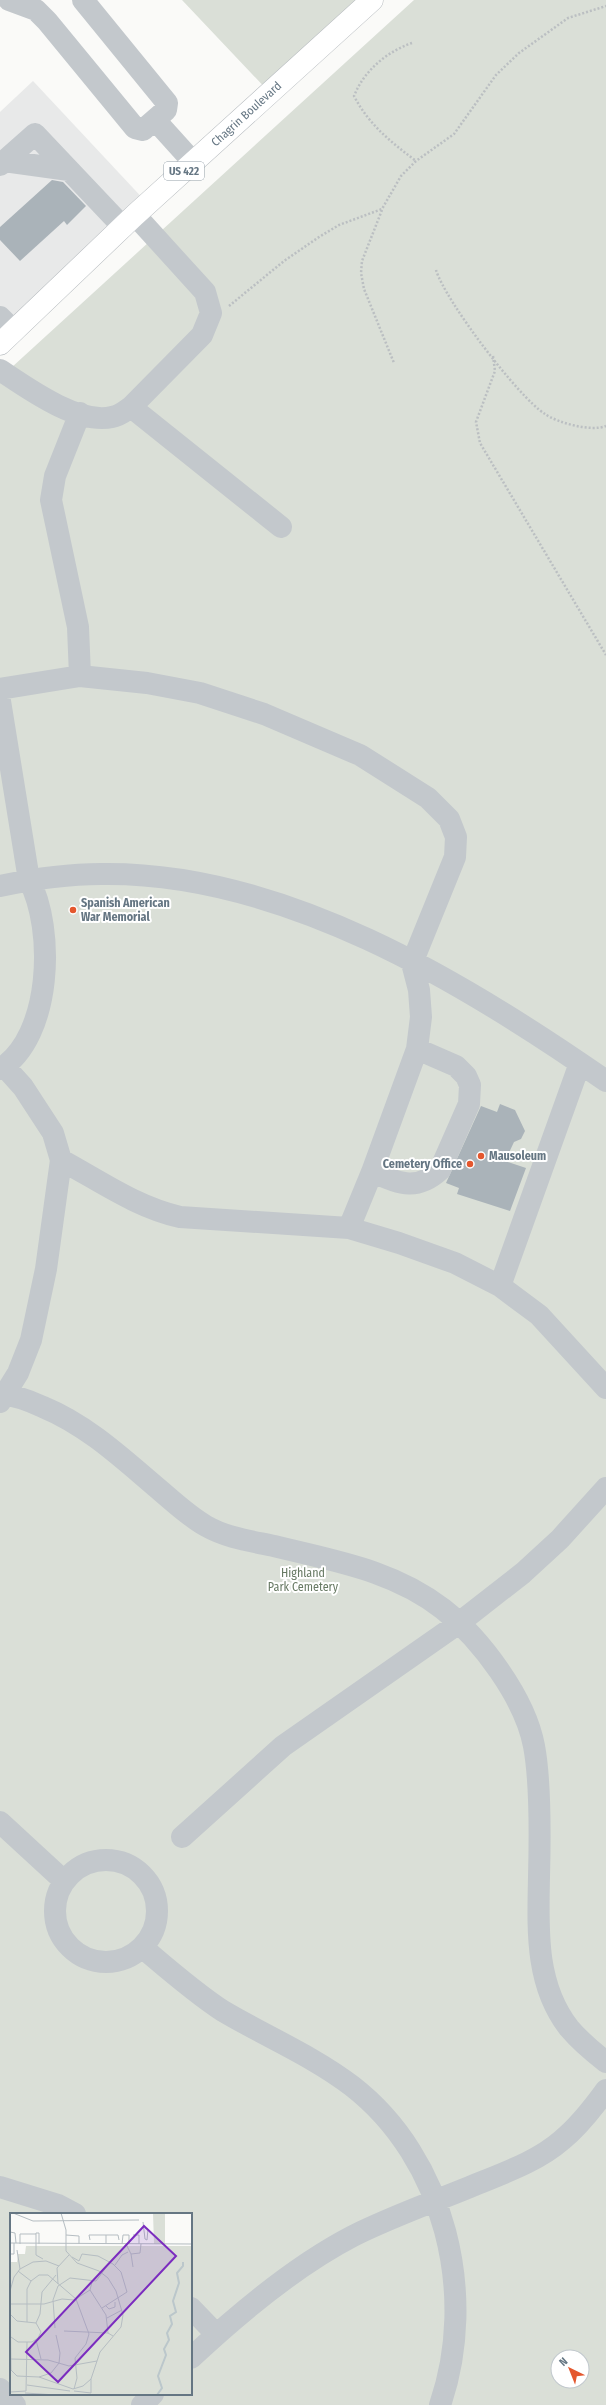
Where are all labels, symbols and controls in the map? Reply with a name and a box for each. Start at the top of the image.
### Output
street label: Chagrin Boulevard [208,79,284,149]
road number: US 422 [164,162,204,180]
place label: Spanish American War Memorial [81,896,170,924]
marker: Spanish American War Memorial [68,905,78,915]
place label: Mausoleum [489,1149,546,1163]
marker: Mausoleum [476,1151,486,1161]
place label: Cemetery Office [383,1157,462,1171]
marker: Cemetery Office [465,1159,475,1169]
park label: Highland Park Cemetery [268,1566,339,1594]
inset map [10,2213,192,2395]
north arrow [550,2349,590,2389]
text: N [557,2355,570,2369]

